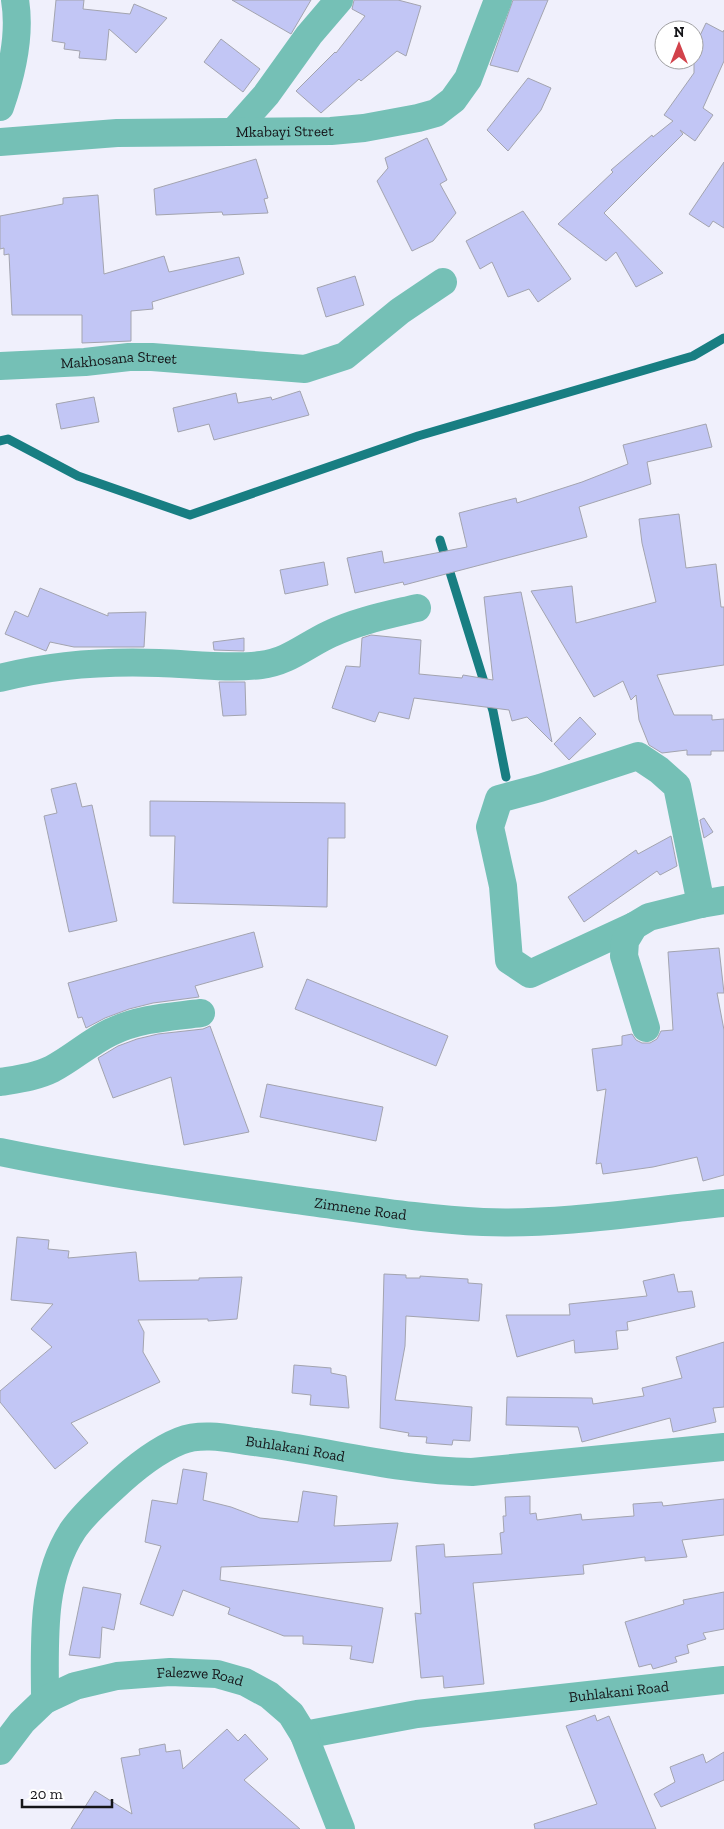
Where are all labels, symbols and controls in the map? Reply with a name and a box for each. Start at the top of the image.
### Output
north arrow [654,20,704,70]
text: N [674,24,685,41]
street label: Mkabayi Street [236,122,334,141]
street label: Makhosana Street [60,348,178,372]
street label: Zimnene Road [313,1194,408,1224]
street label: Buhlakani Road [244,1432,347,1466]
street label: Falezwe Road [156,1663,246,1690]
street label: Buhlakani Road [568,1677,671,1706]
scale bar [22,1776,112,1808]
text: 20 m [30,1785,63,1803]

